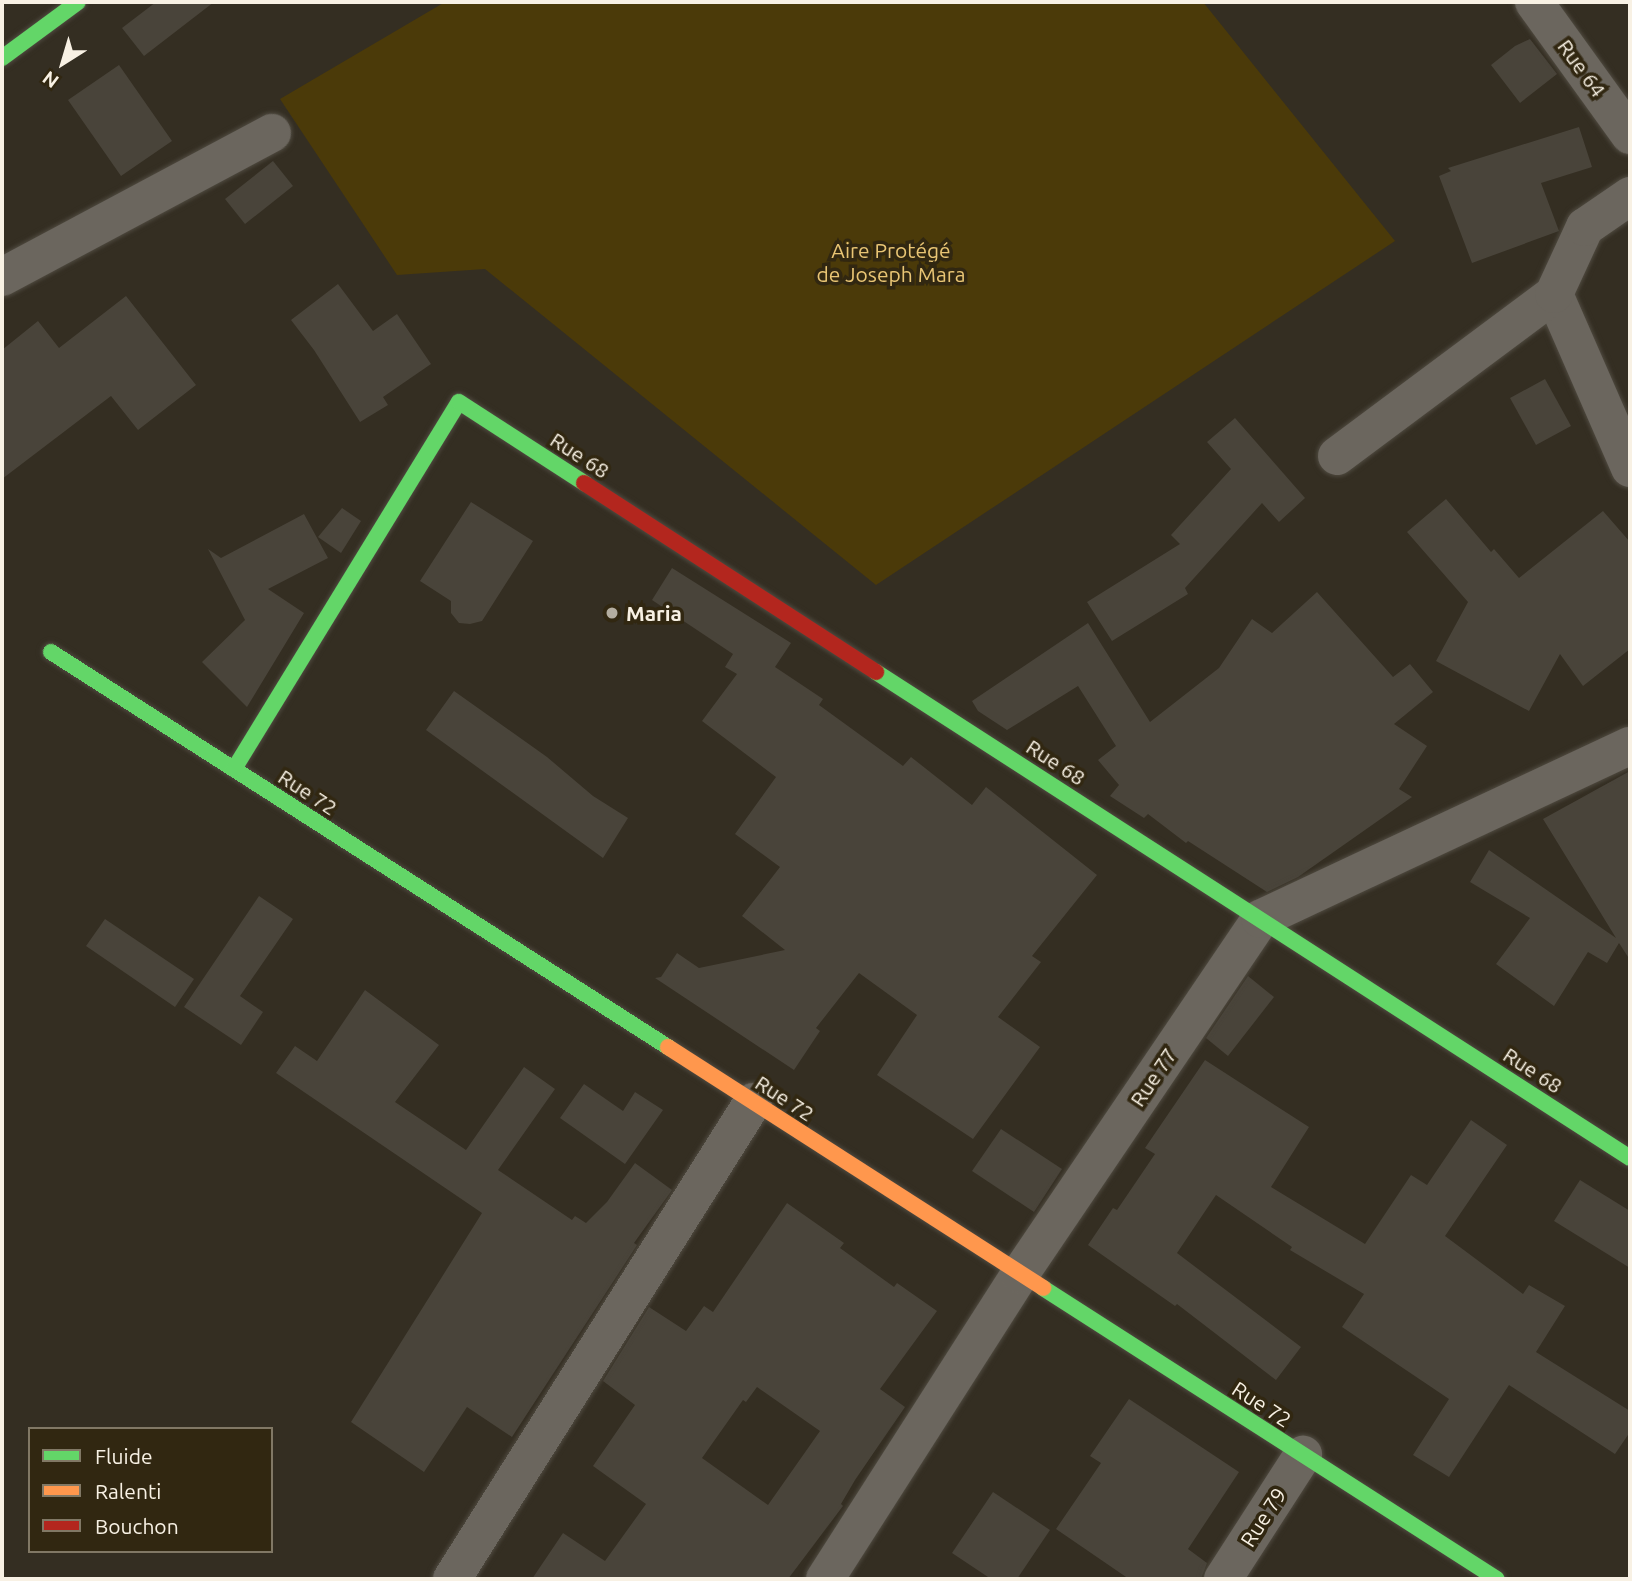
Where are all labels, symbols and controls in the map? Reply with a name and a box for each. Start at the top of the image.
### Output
north arrow [28,28,98,98]
street label: Rue 64 [1553,34,1611,102]
text: N [38,67,63,93]
park label: Aire Protégé de Joseph Mara [817,237,965,287]
street label: Rue 68 [546,427,614,483]
place label: Maria [626,600,682,626]
marker: Maria [604,605,620,621]
street label: Rue 68 [1022,734,1090,790]
street label: Rue 72 [274,764,342,820]
street label: Rue 68 [1499,1042,1567,1098]
street label: Rue 77 [1124,1043,1182,1111]
street label: Rue 72 [751,1070,819,1126]
street label: Rue 72 [1228,1376,1296,1432]
legend [28,1427,273,1553]
text: Fluide [95,1444,153,1468]
text: Ralenti [95,1479,161,1503]
street label: Rue 79 [1235,1483,1291,1551]
text: Bouchon [95,1514,179,1538]

